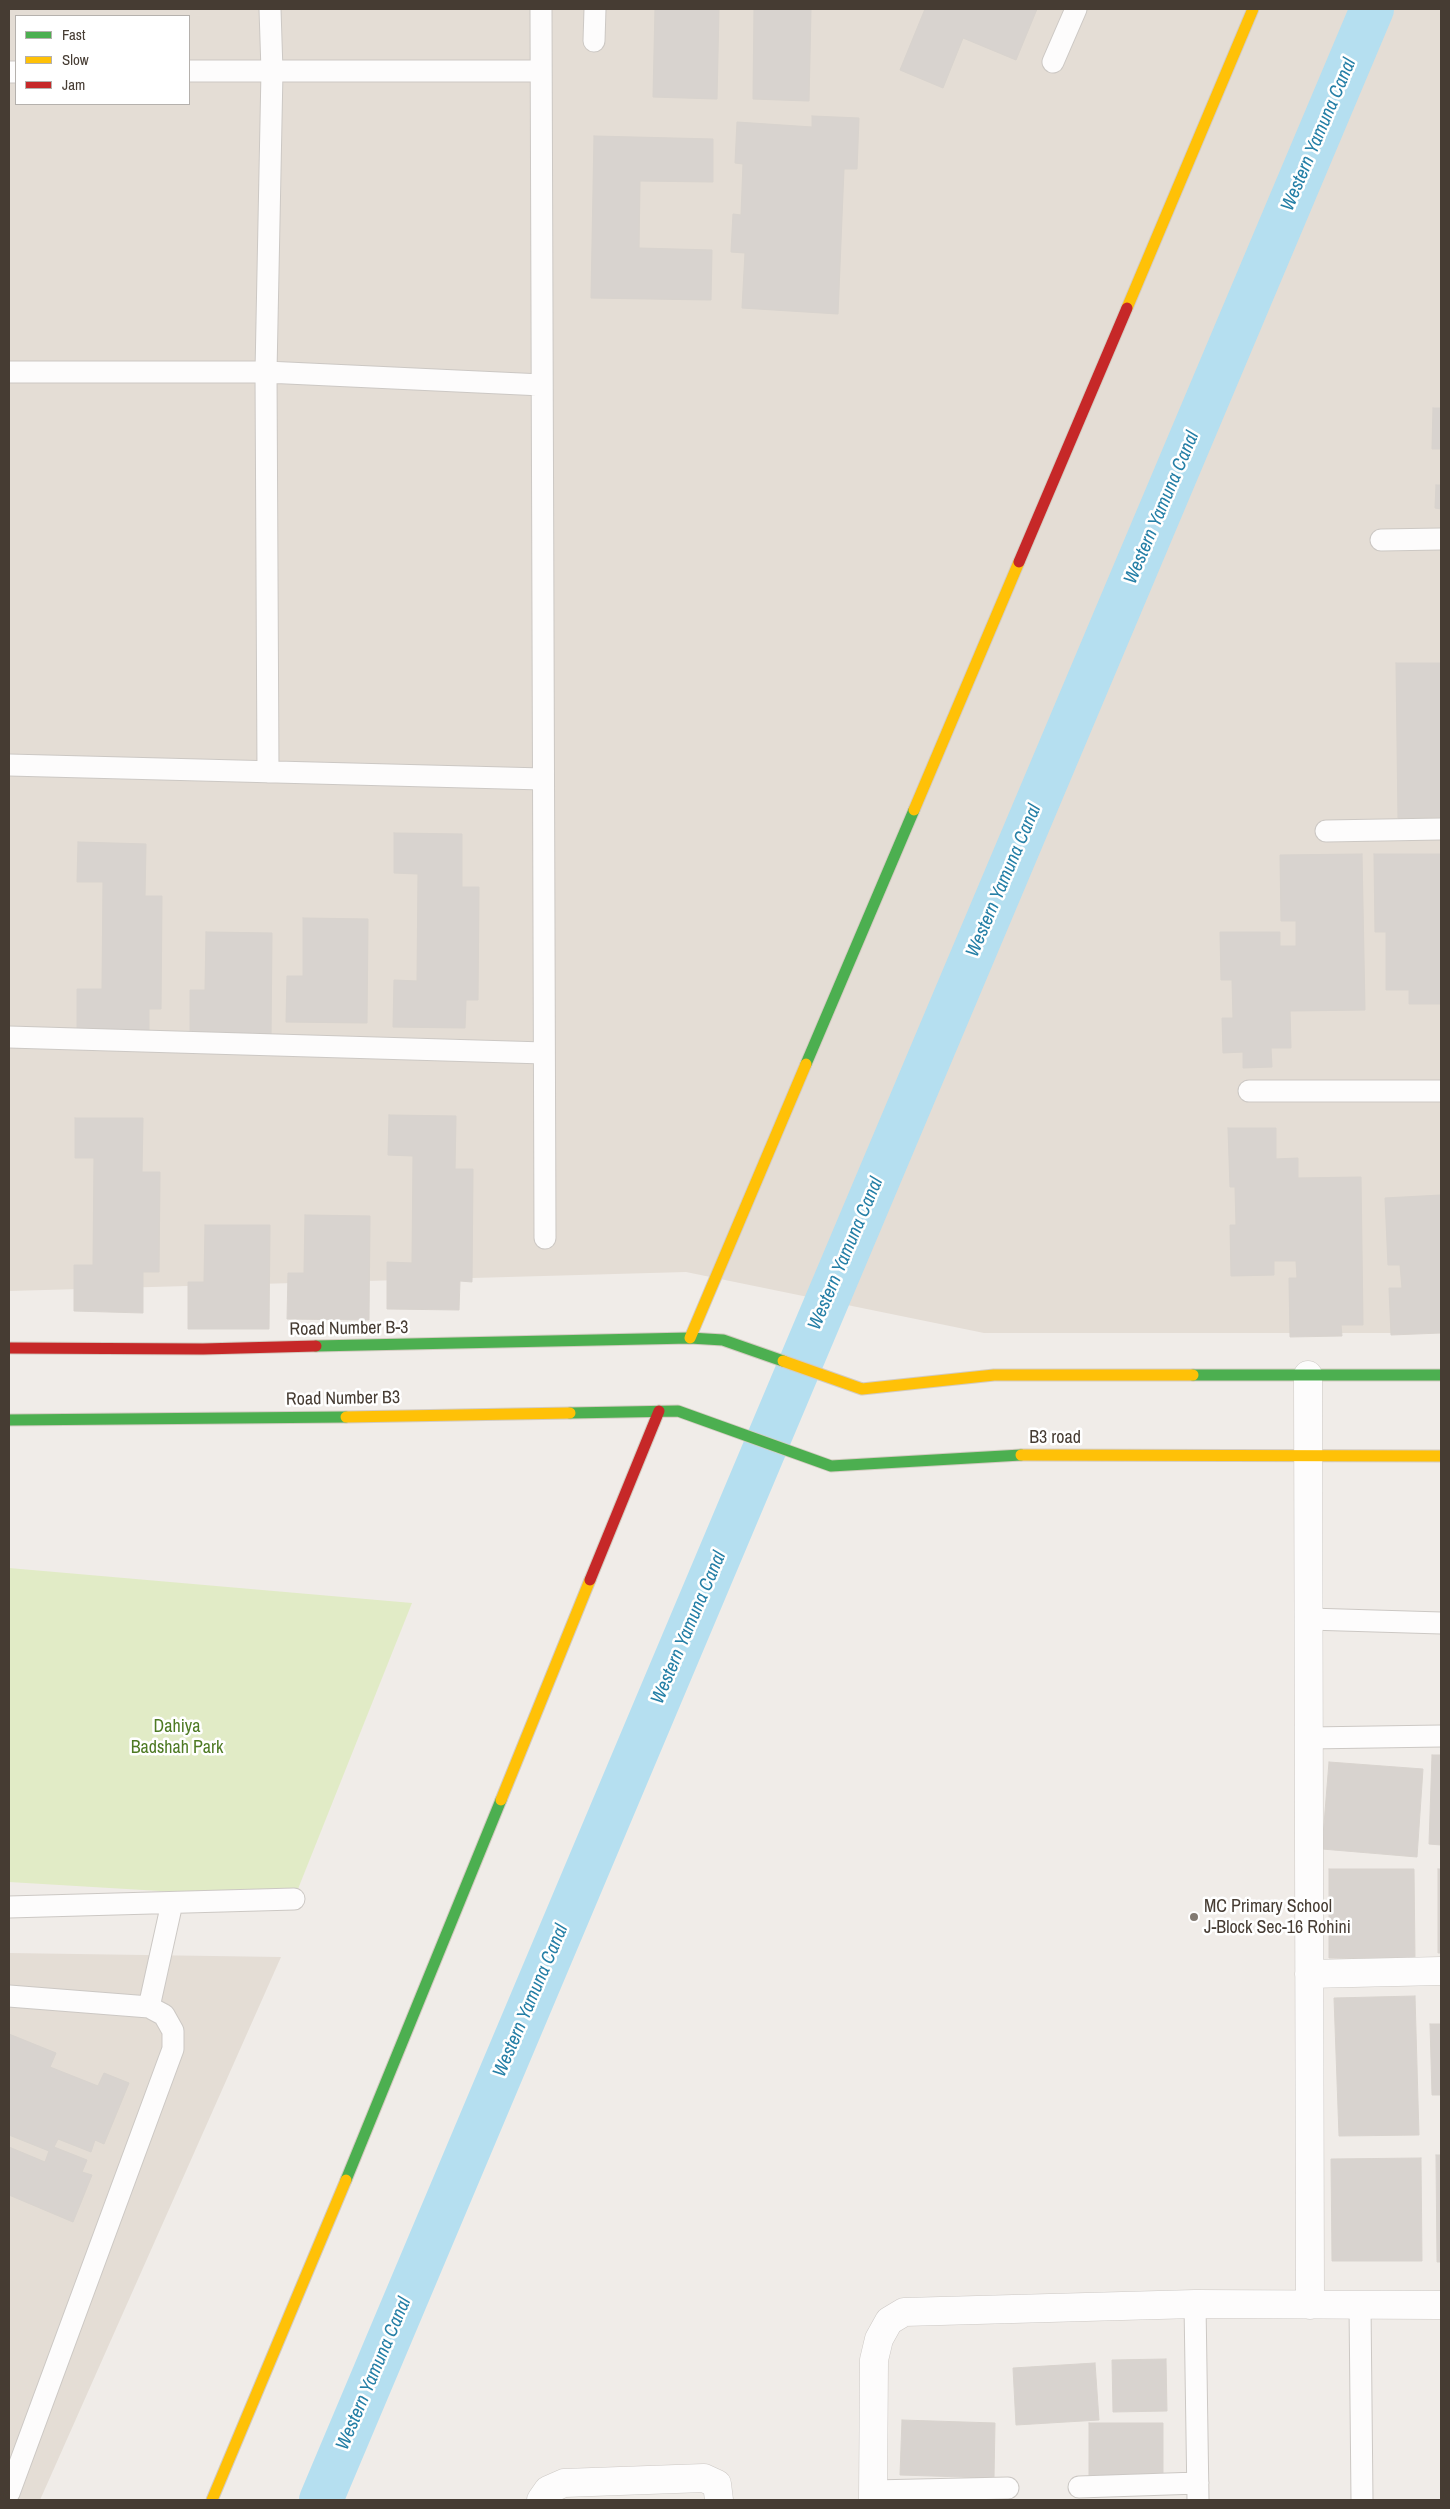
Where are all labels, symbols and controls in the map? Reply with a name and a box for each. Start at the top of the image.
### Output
legend [15,15,190,105]
text: Fast [62,24,85,45]
text: Slow [62,49,89,70]
water label: Western Yamuna Canal [1277,55,1361,215]
text: Jam [62,74,85,95]
water label: Western Yamuna Canal [1120,428,1204,588]
water label: Western Yamuna Canal [962,801,1046,961]
water label: Western Yamuna Canal [804,1174,888,1334]
street label: Road Number B-3 [289,1317,409,1341]
street label: Road Number B3 [286,1387,400,1411]
street label: B3 road [1029,1427,1081,1449]
water label: Western Yamuna Canal [647,1548,731,1708]
park label: Dahiya Badshah Park [131,1716,223,1758]
place label: MC Primary School J-Block Sec-16 Rohini [1204,1896,1351,1938]
marker: MC Primary School J-Block Sec-16 Rohini [1188,1911,1200,1923]
water label: Western Yamuna Canal [489,1921,573,2081]
water label: Western Yamuna Canal [332,2294,416,2454]

